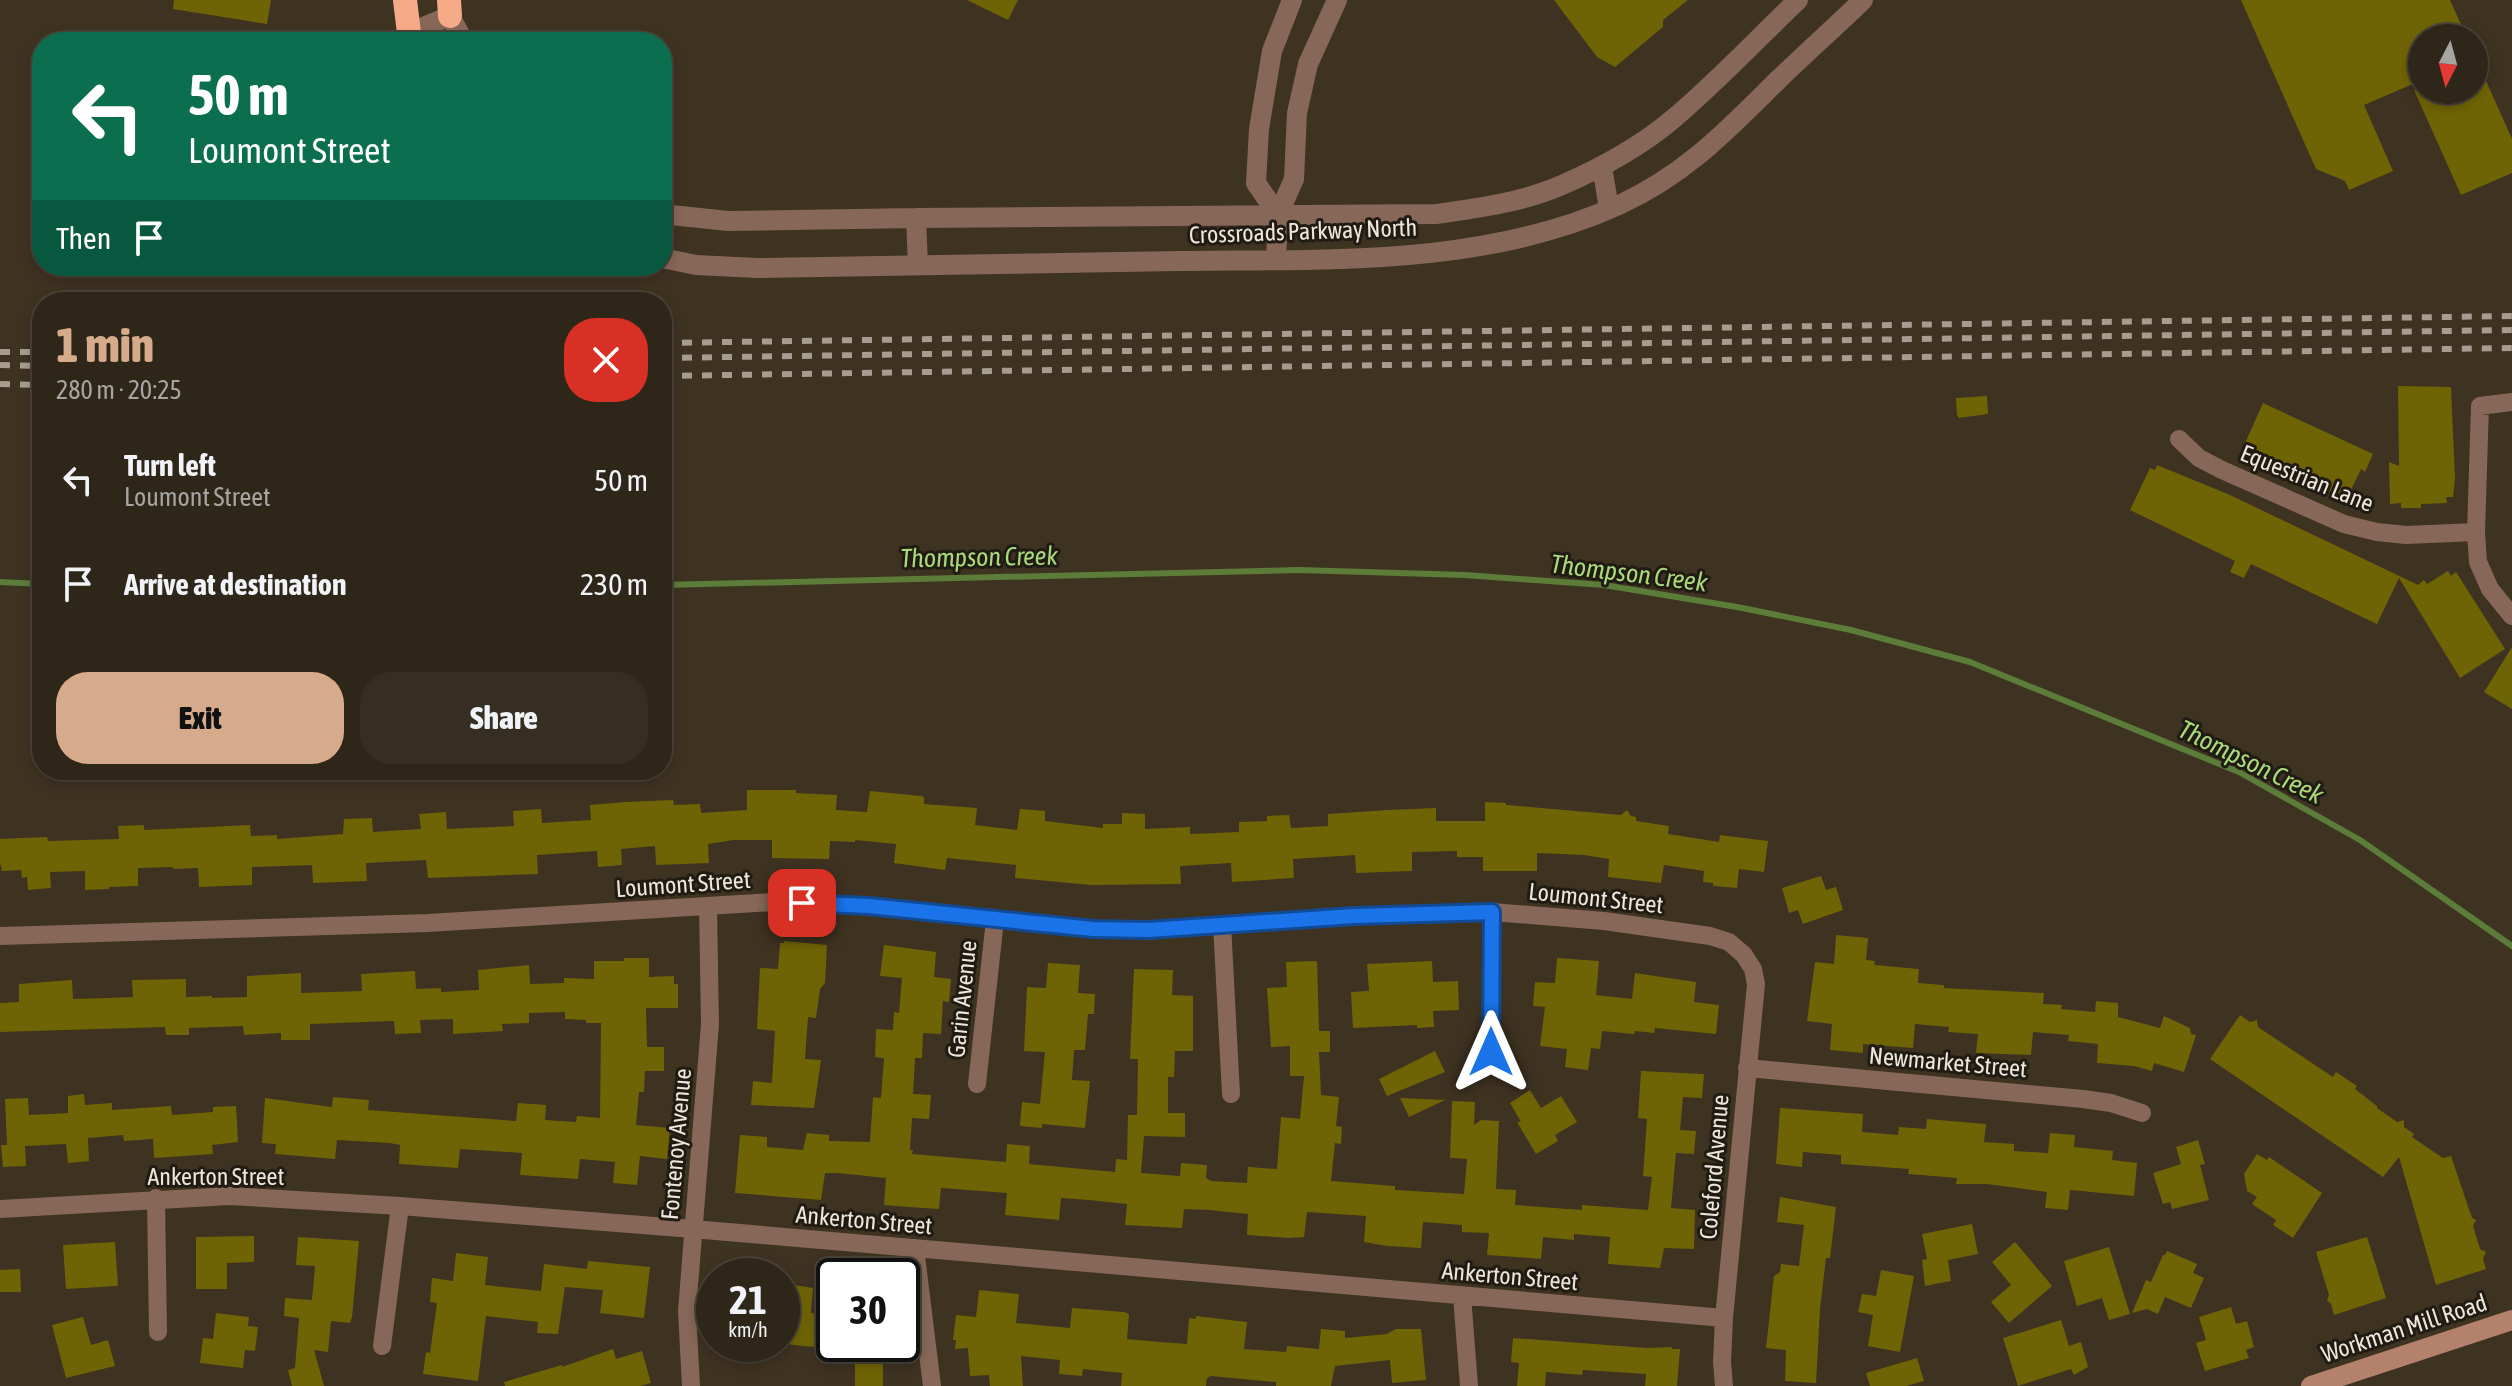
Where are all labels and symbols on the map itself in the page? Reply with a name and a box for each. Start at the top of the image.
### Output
north arrow [2408,24,2488,104]
street label: Crossroads Parkway North [1189,214,1417,248]
street label: Equestrian Lane [2237,439,2377,517]
water label: Thompson Creek [900,541,1059,573]
water label: Thompson Creek [1549,549,1710,598]
water label: Thompson Creek [2174,714,2329,810]
street label: Loumont Street [615,866,751,902]
pin [768,869,836,937]
street label: Loumont Street [1527,878,1665,919]
street label: Garin Avenue [942,939,982,1059]
position arrow [1449,1010,1533,1094]
street label: Newmarket Street [1868,1042,2028,1082]
street label: Fontenoy Avenue [656,1067,696,1221]
street label: Coleford Avenue [1694,1094,1734,1240]
street label: Ankerton Street [148,1163,284,1190]
street label: Ankerton Street [795,1201,933,1239]
street label: Ankerton Street [1441,1257,1579,1295]
speed limit sign: 30 [816,1258,920,1362]
street label: Workman Mill Road [2318,1289,2490,1367]

